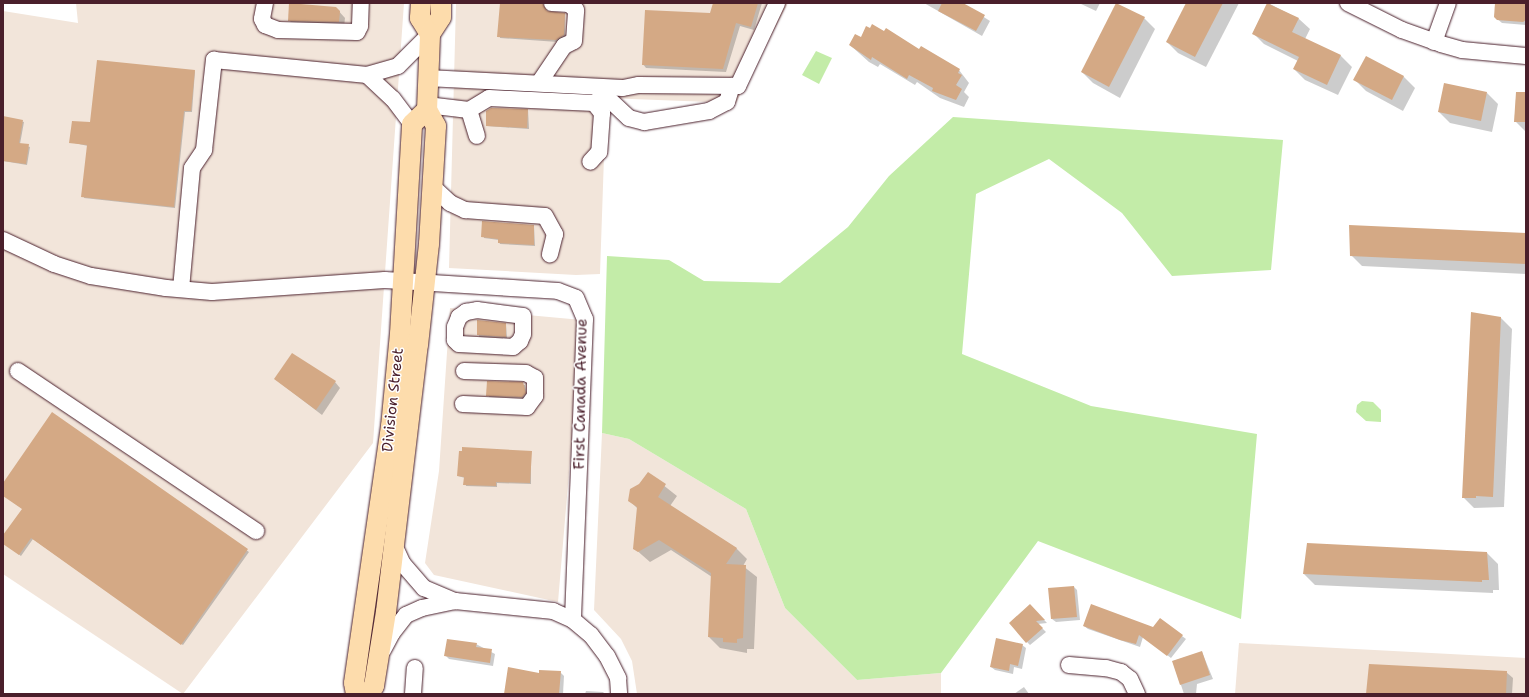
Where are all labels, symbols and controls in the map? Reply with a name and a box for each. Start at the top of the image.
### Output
street label: First Canada Avenue [571,318,591,470]
street label: Division Street [379,347,407,453]

